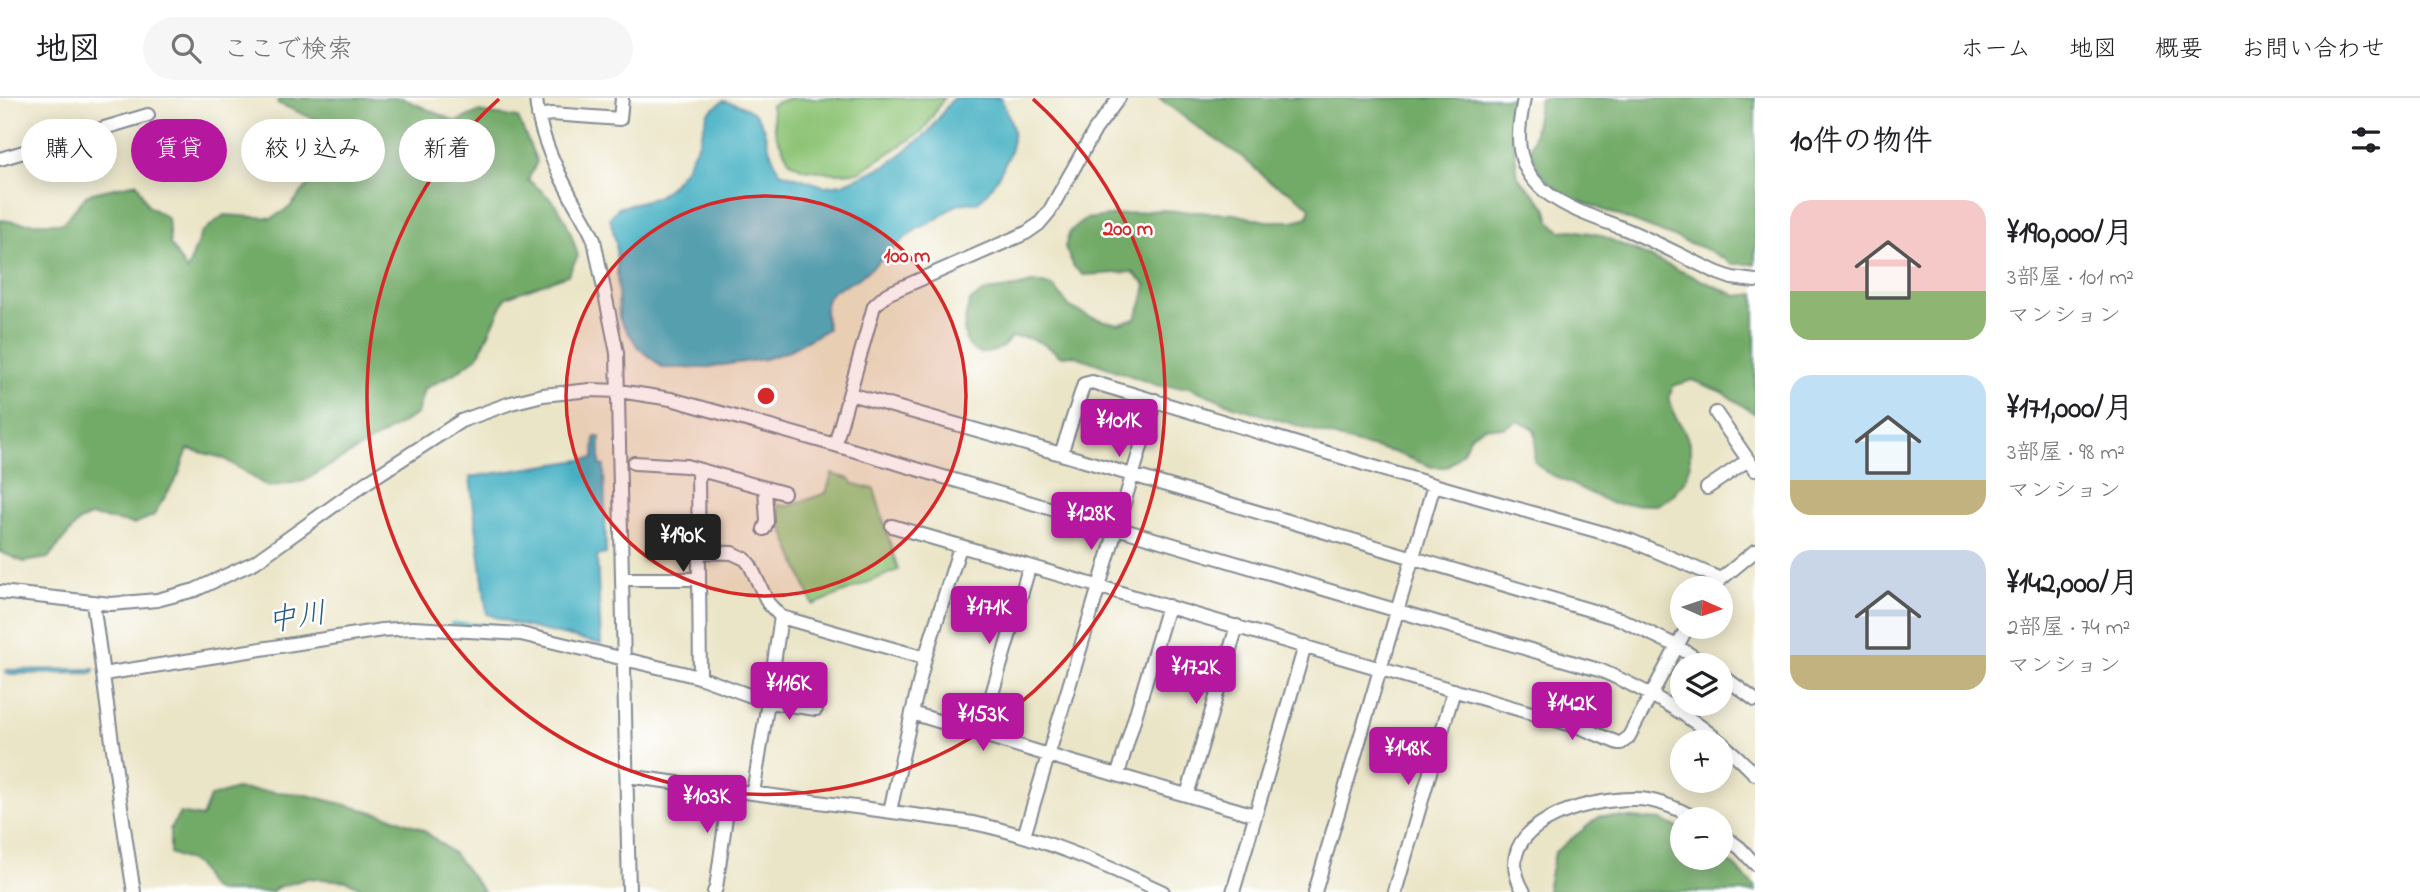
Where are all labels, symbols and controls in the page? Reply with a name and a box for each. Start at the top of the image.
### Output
search box [143,17,633,80]
text: 地図 [35,27,101,75]
icon: search [167,29,205,67]
text: ここで検索 [223,32,353,70]
text: ホーム [1960,33,2031,68]
text: 地図 [2069,33,2117,68]
text: 概要 [2155,33,2203,68]
text: お問い合わせ [2241,33,2385,68]
chip: 購入 [21,119,117,182]
chip: 賃貸 [131,119,227,182]
chip: 絞り込み [241,119,385,182]
chip: 新着 [399,119,495,182]
text: 10件の物件 [1790,121,1933,165]
icon: filters [2347,121,2385,159]
text: ¥190,000/月 [2007,213,2134,257]
text: 200 m [1102,215,1153,245]
icon: home [1846,228,1930,312]
text: 100 m [884,242,930,272]
text: 3部屋 · 101 m² [2007,262,2134,295]
text: マンション [2007,300,2121,333]
centre of rings [754,384,778,408]
text: ¥171,000/月 [2007,388,2133,432]
pin: ¥101K [1070,400,1168,459]
icon: home [1846,403,1930,487]
text: ¥101K [1097,405,1141,438]
text: 3部屋 · 98 m² [2007,437,2125,470]
text: マンション [2007,475,2121,508]
pin: ¥128K [1042,492,1140,552]
text: ¥128K [1067,498,1115,531]
pin: ¥190K [634,514,732,574]
text: ¥190K [661,520,705,553]
text: ¥142,000/月 [2007,563,2139,607]
north arrow [1670,576,1732,639]
map controls [1670,576,1733,870]
icon: home [1846,578,1930,662]
pin: ¥171K [940,587,1038,646]
text: ¥171K [967,592,1011,625]
water label: 中川 [264,593,330,645]
text: 2部屋 · 74 m² [2007,612,2130,645]
pin: ¥172K [1147,646,1245,706]
text: マンション [2007,650,2121,683]
text: ¥172K [1172,652,1220,685]
button: layers [1670,653,1733,716]
pin: ¥116K [740,662,838,722]
text: ¥116K [767,668,811,701]
pin: ¥142K [1523,682,1621,742]
text: ¥142K [1548,688,1596,721]
pin: ¥153K [934,694,1032,753]
text: ¥153K [958,699,1008,732]
pin: ¥148K [1359,728,1457,787]
button: + [1670,730,1733,793]
text: ¥148K [1385,733,1431,766]
pin: ¥103K [658,776,756,835]
text: ¥103K [684,781,730,814]
button: − [1670,807,1733,870]

